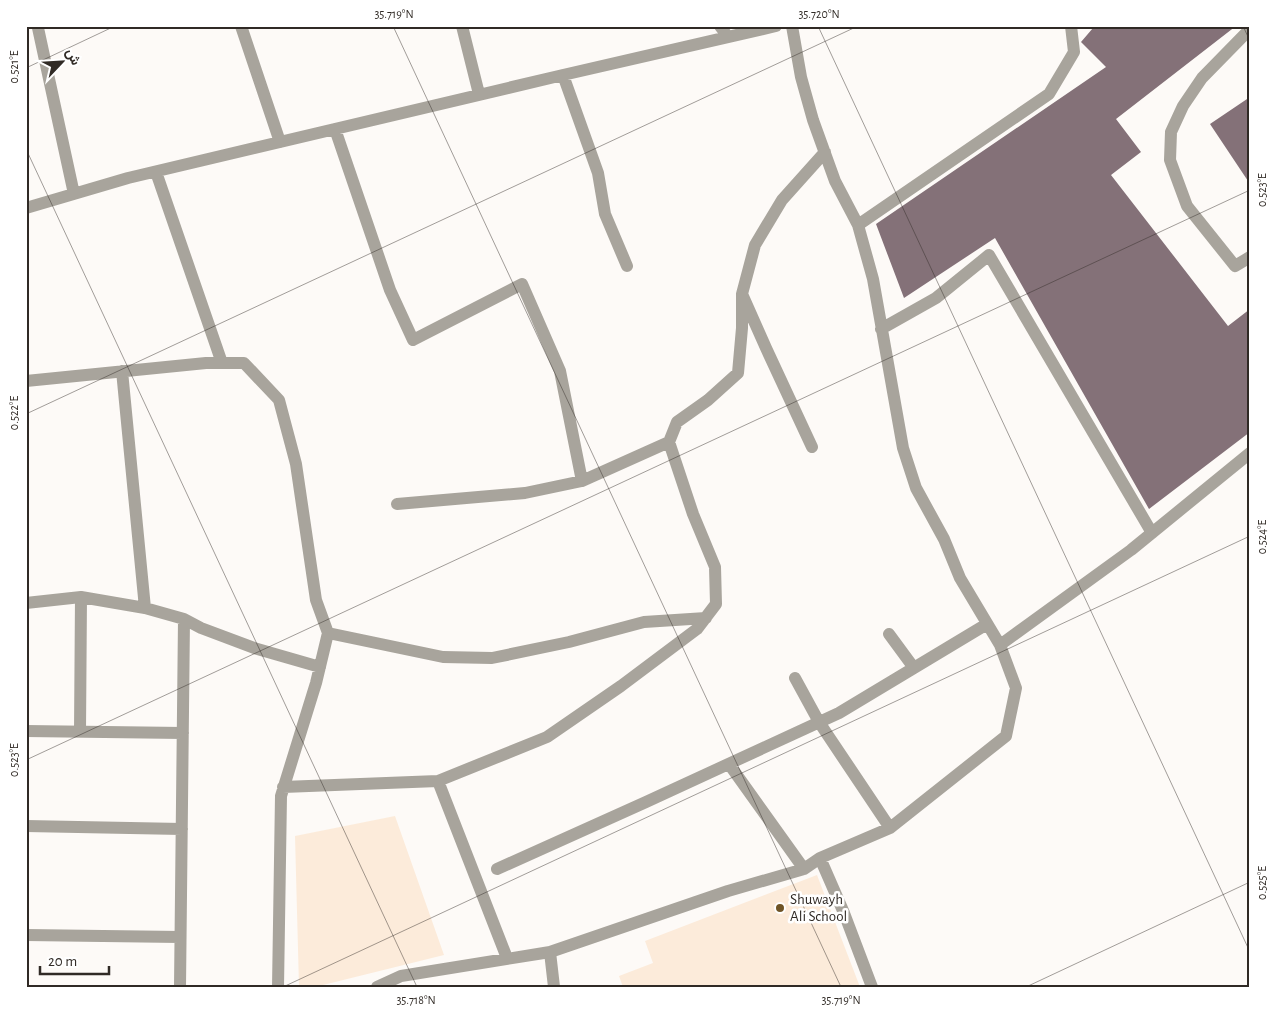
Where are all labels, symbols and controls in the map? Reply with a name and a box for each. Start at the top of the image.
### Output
text: 35.719°N [374,8,414,20]
text: 35.720°N [798,8,840,20]
north arrow [38,38,88,88]
text: ش [62,46,83,68]
text: 0.521°E [8,50,20,84]
text: 0.523°E [1256,173,1268,207]
text: 0.522°E [8,396,20,430]
text: 0.524°E [1256,519,1268,554]
text: 0.523°E [8,743,20,777]
text: 0.525°E [1256,866,1268,900]
place label: Shuwayh Ali School [790,892,847,924]
marker: Shuwayh Ali School [774,902,786,914]
scale bar [40,943,109,975]
text: 20 m [48,954,77,969]
text: 35.718°N [396,994,436,1006]
text: 35.719°N [821,994,861,1006]

